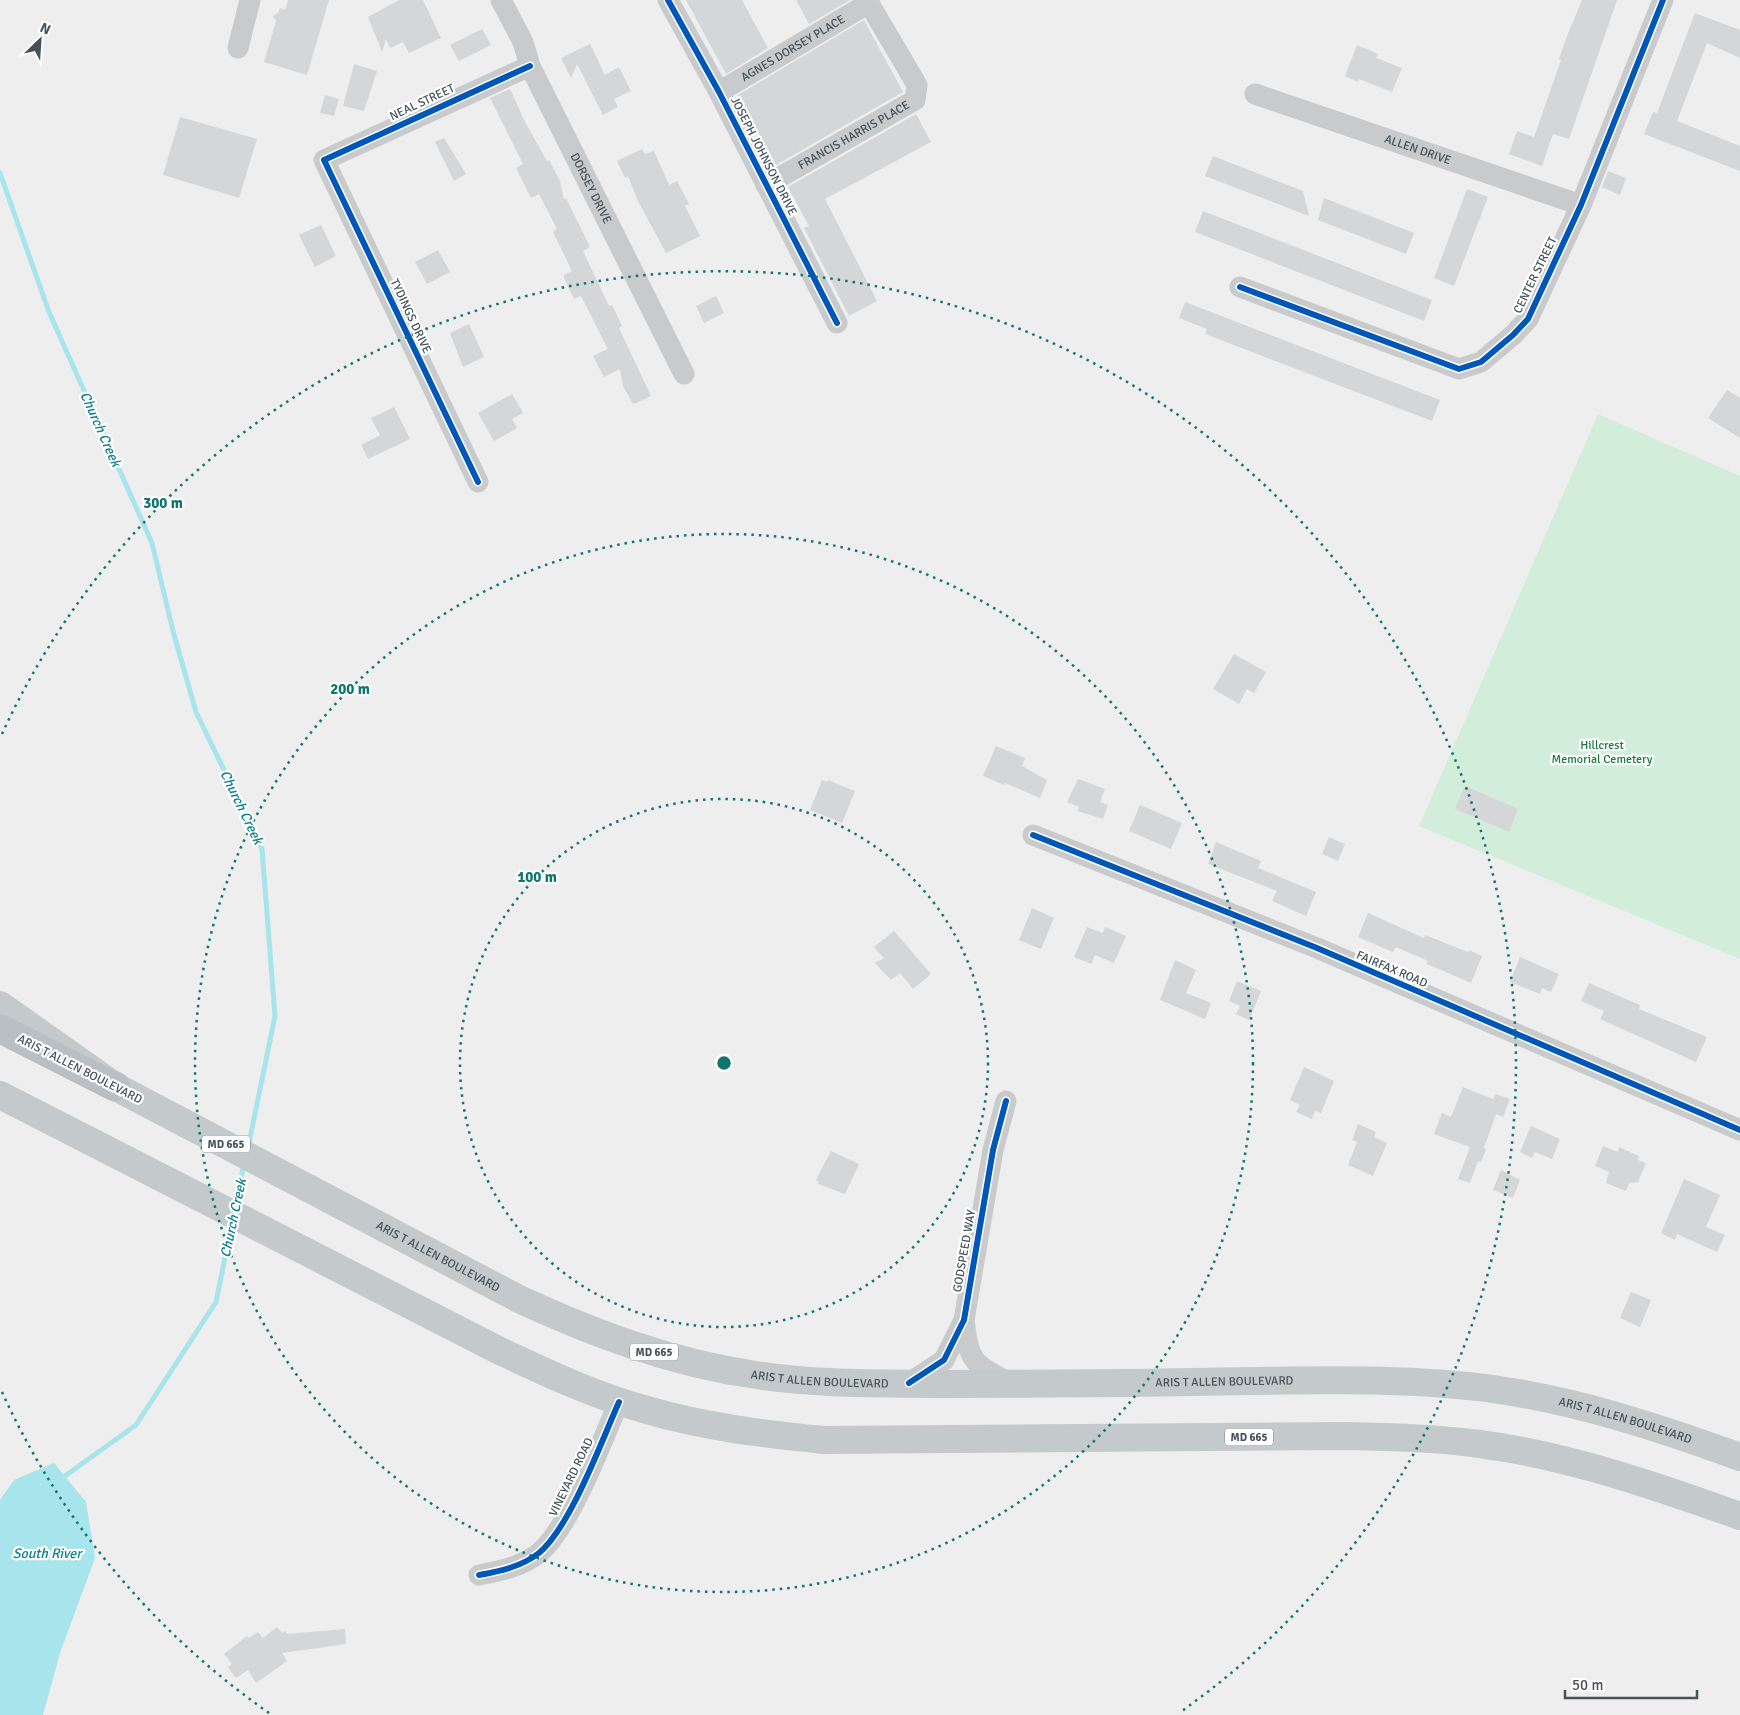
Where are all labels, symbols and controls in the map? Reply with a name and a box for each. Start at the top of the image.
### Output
street label: AGNES DORSEY PLACE [738,12,848,85]
north arrow [15,15,65,65]
text: N [37,19,53,38]
street label: NEAL STREET [387,81,457,124]
street label: JOSEPH JOHNSON DRIVE [727,94,800,218]
street label: FRANCIS HARRIS PLACE [796,98,913,173]
street label: ALLEN DRIVE [1382,132,1453,168]
street label: DORSEY DRIVE [567,150,615,226]
street label: CENTER STREET [1510,234,1561,316]
street label: TYDINGS DRIVE [387,277,434,356]
water label: Church Creek [76,389,125,471]
text: 300 m [143,494,183,512]
text: 200 m [330,680,370,698]
park label: Hillcrest Memorial Cemetery [1552,738,1653,767]
water label: Church Creek [216,767,268,849]
text: 100 m [517,868,557,886]
street label: FAIRFAX ROAD [1354,948,1430,991]
street label: ARIS T ALLEN BOULEVARD [15,1031,145,1108]
centre of rings [715,1054,733,1072]
road number: MD 665 [202,1136,250,1152]
water label: Church Creek [217,1175,251,1259]
street label: GODSPEED WAY [950,1209,979,1294]
street label: ARIS T ALLEN BOULEVARD [373,1218,503,1296]
road number: MD 665 [630,1344,678,1360]
street label: ARIS T ALLEN BOULEVARD [750,1367,889,1391]
street label: ARIS T ALLEN BOULEVARD [1155,1373,1294,1391]
street label: ARIS T ALLEN BOULEVARD [1557,1394,1694,1447]
road number: MD 665 [1225,1428,1273,1445]
street label: VINEYARD ROAD [546,1435,597,1519]
water label: South River [13,1545,83,1562]
scale bar [1565,1668,1698,1700]
text: 50 m [1572,1676,1603,1694]

